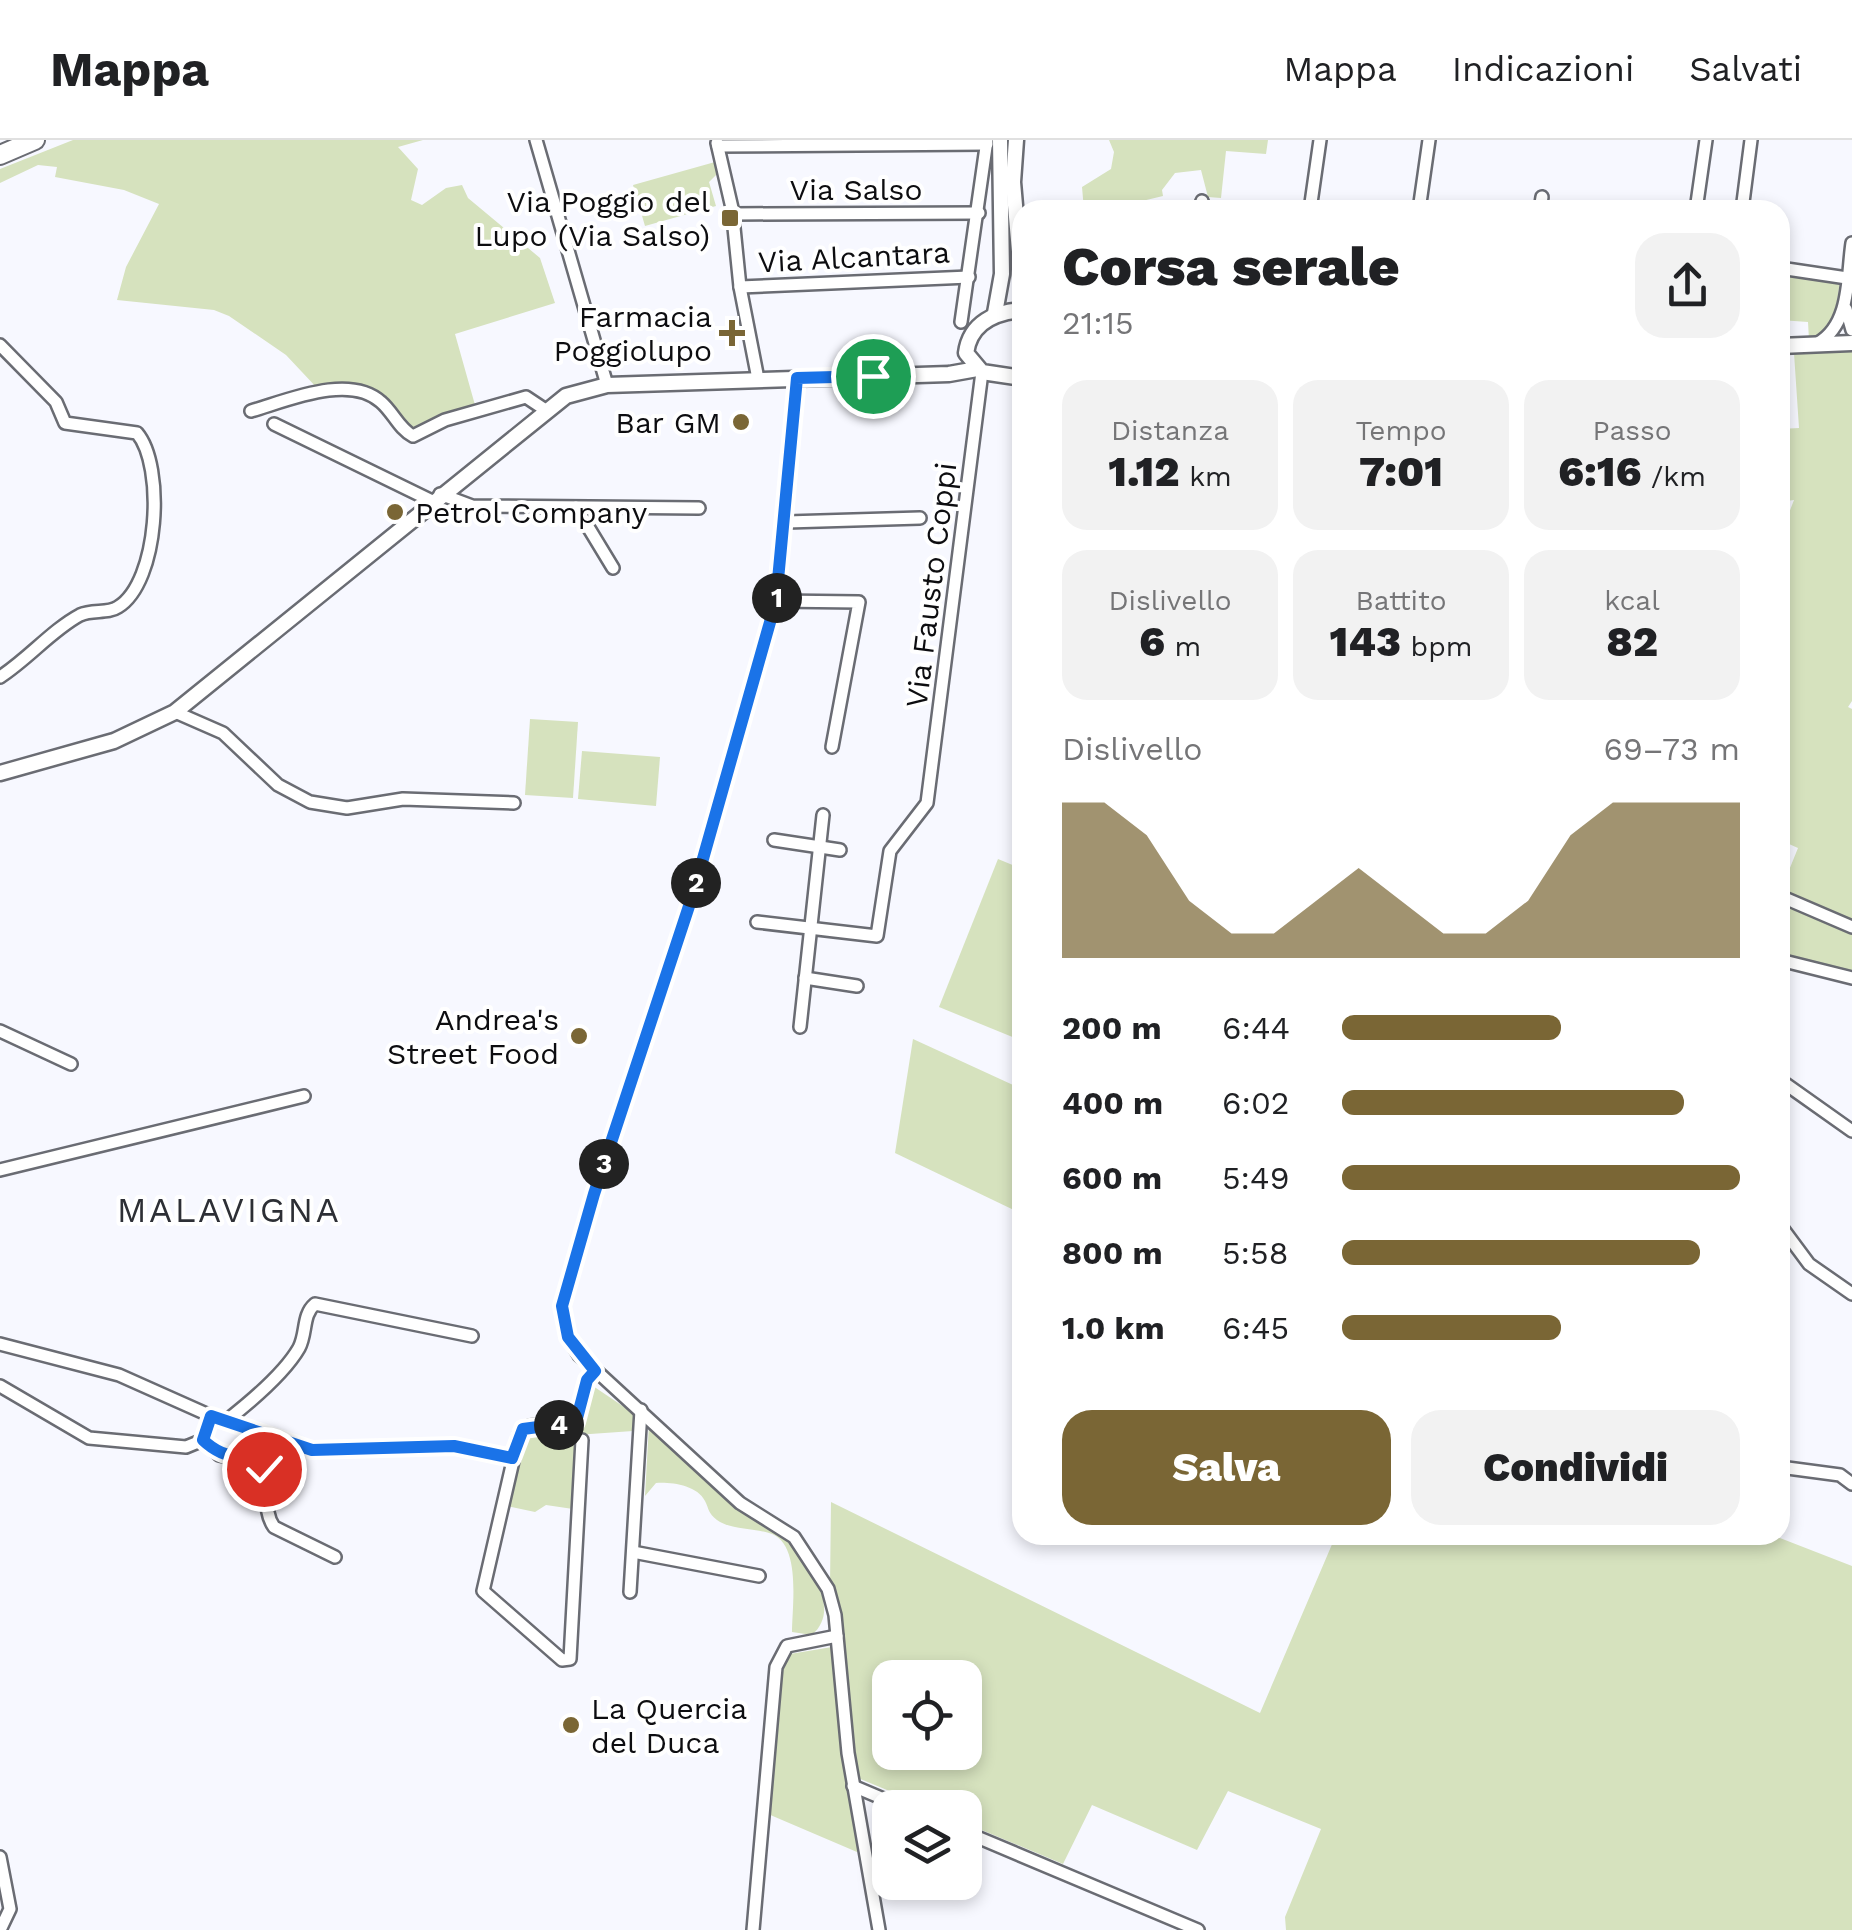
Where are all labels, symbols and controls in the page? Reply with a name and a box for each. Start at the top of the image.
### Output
text: Mappa [50,41,209,98]
text: Mappa [1284,48,1397,90]
text: Indicazioni [1452,48,1634,90]
text: Salvati [1689,48,1802,90]
street label: Via Salso [790,172,922,207]
place label: Via Poggio del Lupo (Via Salso) [475,184,710,253]
marker: Via Poggio del Lupo (Via Salso) [719,207,741,229]
button: share [1635,233,1740,338]
street label: Via Alcantara [757,234,951,280]
text: Corsa serale [1062,234,1400,298]
place label: Farmacia Poggiolupo [554,299,712,368]
text: 21:15 [1062,304,1134,342]
marker: Farmacia Poggiolupo [721,322,743,344]
pin [831,334,916,419]
icon: arrive [846,349,901,404]
place label: Bar GM [615,405,721,440]
marker: Bar GM [730,411,752,433]
text: Distanza [1111,414,1229,447]
text: Tempo [1355,414,1447,447]
text: Passo [1592,414,1672,447]
text: 1.12 [1108,447,1180,496]
text: 7:01 [1359,447,1443,496]
text: 6:16 [1558,447,1642,496]
street label: Via Fausto Coppi [899,460,963,710]
text: km [1180,460,1232,493]
text: /km [1642,460,1706,493]
place label: Petrol Company [415,495,648,530]
marker: Petrol Company [384,501,406,523]
pin: 1 [752,573,802,623]
text: 1 [771,581,783,614]
text: Dislivello [1109,584,1231,617]
text: Battito [1355,584,1447,617]
text: kcal [1604,584,1660,617]
text: 6 [1139,617,1165,666]
text: 143 [1330,617,1401,666]
text: 82 [1606,617,1658,666]
text: m [1165,630,1201,663]
text: bpm [1401,630,1472,663]
text: Dislivello [1062,730,1202,768]
text: 69–73 m [1603,730,1740,768]
pin: 2 [671,858,721,908]
text: 2 [688,866,704,899]
place label: Andrea's Street Food [387,1002,559,1071]
text: 200 m [1062,1009,1162,1047]
text: 6:44 [1222,1009,1290,1047]
marker: Andrea's Street Food [568,1025,590,1047]
text: 400 m [1062,1084,1163,1122]
text: 6:02 [1222,1084,1290,1122]
pin: 3 [579,1139,629,1189]
text: 3 [596,1147,612,1180]
text: 600 m [1062,1159,1162,1197]
text: 5:49 [1222,1159,1289,1197]
district label: MALAVIGNA [117,1189,341,1231]
text: 800 m [1062,1234,1163,1272]
text: 5:58 [1222,1234,1288,1272]
text: 1.0 km [1062,1309,1165,1347]
text: 6:45 [1222,1309,1289,1347]
pin: 4 [534,1400,584,1450]
text: 4 [550,1408,568,1441]
button: Salva [1062,1410,1391,1525]
button: Condividi [1411,1410,1740,1525]
pin [222,1427,307,1512]
icon: check [237,1442,292,1497]
map controls [872,1660,982,1900]
button: locate [872,1660,982,1770]
place label: La Quercia del Duca [591,1691,747,1760]
marker: La Quercia del Duca [560,1714,582,1736]
button: layers [872,1790,982,1900]

